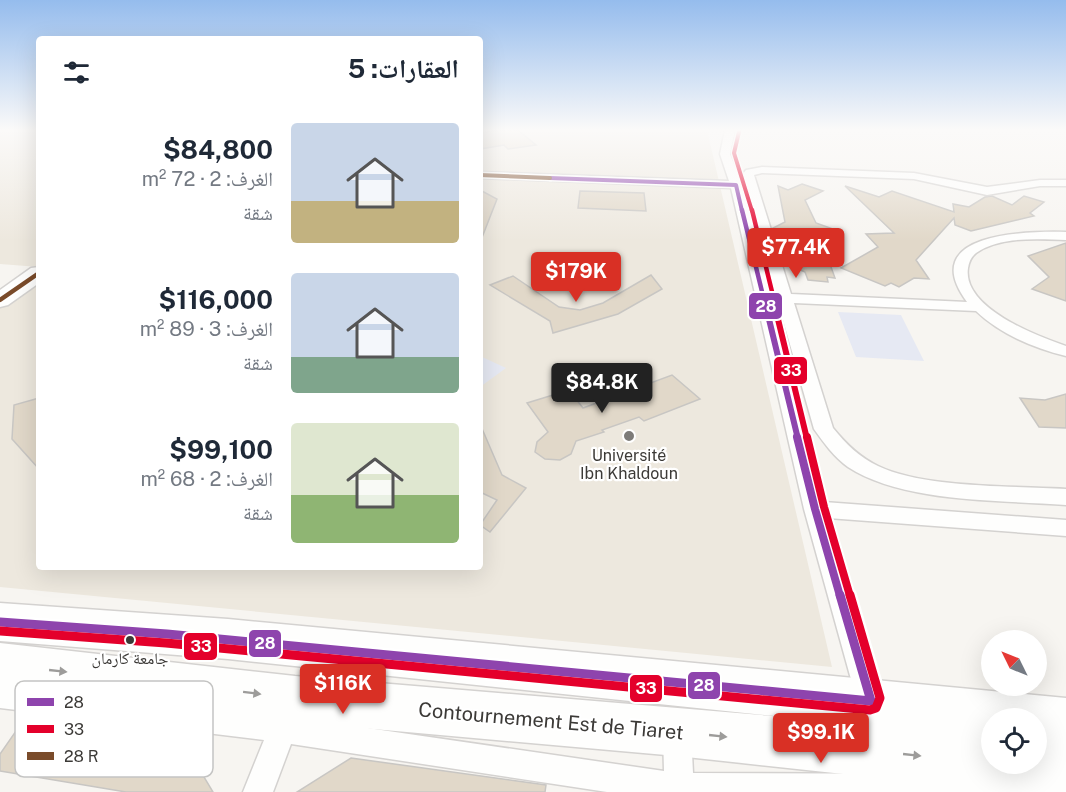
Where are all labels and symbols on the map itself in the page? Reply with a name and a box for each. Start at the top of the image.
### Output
pin: $77.4K [747,228,845,279]
pin: $179K [534,252,618,303]
line badge: 28 [748,292,783,320]
text: 28 [756,297,777,316]
line badge: 33 [773,356,808,385]
text: 33 [780,361,802,380]
pin: $84.8K [553,363,651,414]
marker: Université Ibn Khaldoun [622,429,636,443]
place label: Université Ibn Khaldoun [580,446,678,483]
line badge: 28 [248,629,282,658]
north arrow [981,630,1047,696]
line badge: 33 [183,632,218,661]
marker: جامعة كارمان [124,634,136,646]
text: 28 [255,634,276,653]
text: 33 [190,637,212,656]
place label: جامعة كارمان [92,649,168,669]
pin: $116K [301,664,385,715]
one-way arrow [49,666,68,676]
line badge: 28 [687,671,721,700]
line badge: 33 [629,674,663,703]
text: 28 [694,676,715,695]
text: 33 [635,679,657,698]
legend [15,681,213,777]
one-way arrow [242,689,261,698]
text: 28 [64,693,84,712]
street label: Contournement Est de Tiaret [417,697,685,745]
pin: $99.1K [772,713,870,764]
text: 33 [64,720,84,739]
one-way arrow [708,731,727,741]
text: 28 R [64,747,99,766]
one-way arrow [902,751,921,760]

